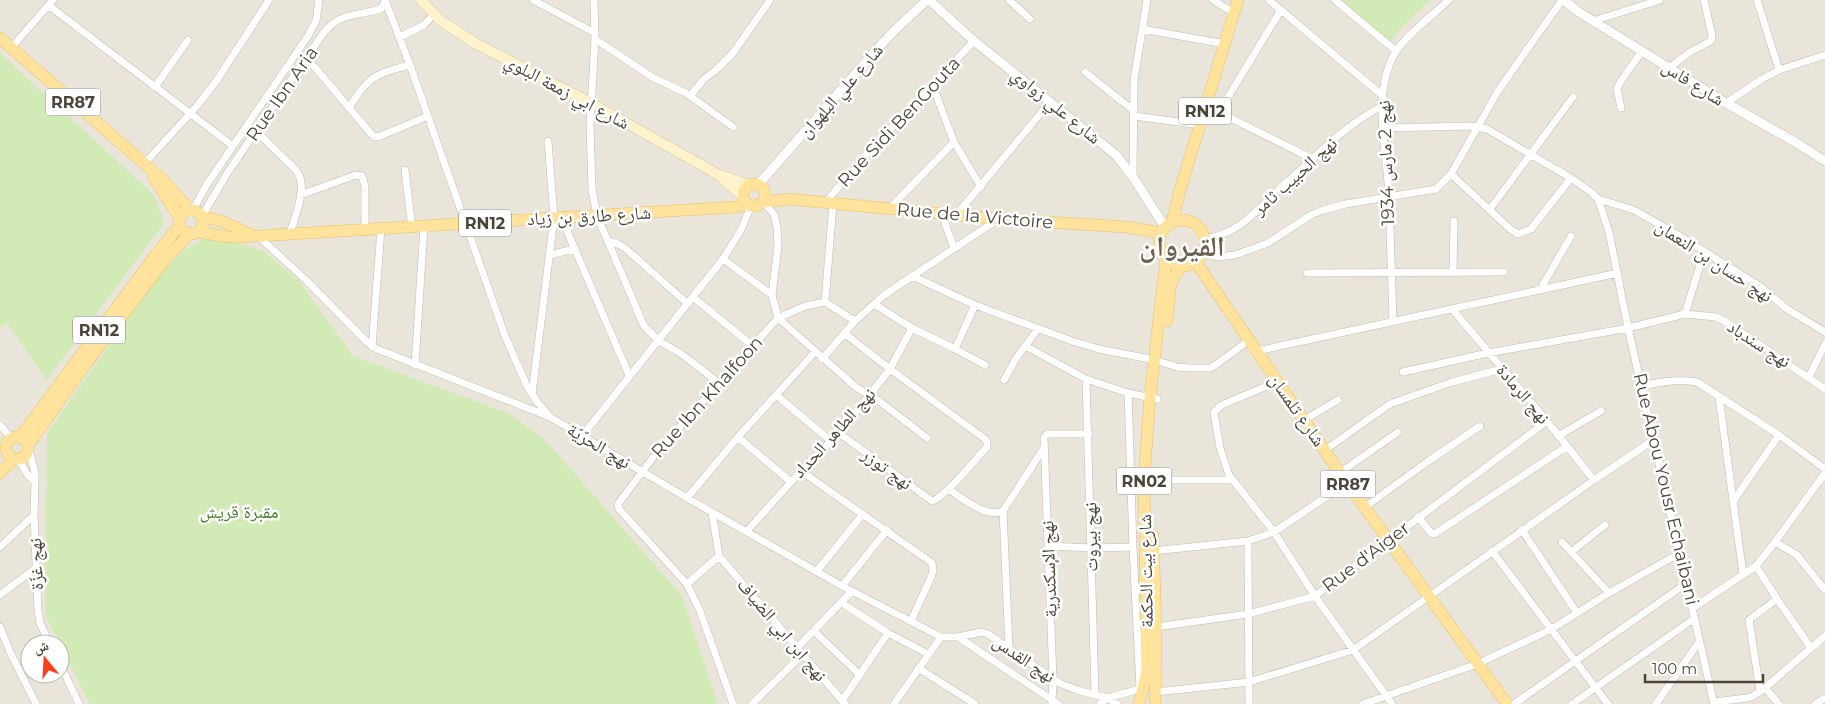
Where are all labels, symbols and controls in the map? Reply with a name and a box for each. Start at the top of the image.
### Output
street label: شارع علي البلهوان [794,39,891,145]
street label: Rue Ibn Aria [241,42,323,146]
street label: شارع ابي زمعة البلوي [499,50,633,137]
street label: Rue Sidi BenGouta [833,52,965,192]
street label: شارع فاس [1658,55,1728,111]
street label: شارع علي زواوي [1005,63,1105,152]
road number: RR87 [46,88,100,115]
road number: RN12 [1179,98,1231,124]
street label: نهج 2 مارس 1934 [1373,100,1400,226]
street label: نهج الحبيب ثامر [1248,132,1342,221]
street label: Rue de la Victoire [896,198,1054,234]
street label: شارع طارق بن زياد [527,202,651,230]
road number: RN12 [459,210,511,237]
street label: نهج حسان بن النعمان [1651,215,1777,308]
district label: القيروان [1139,229,1225,263]
street label: نهج سندباد [1723,315,1795,373]
road number: RN12 [73,316,125,344]
street label: Rue Ibn Khalfoon [647,332,767,462]
street label: نهج الرمادة [1491,360,1554,429]
street label: شارع تلمسان [1264,369,1330,451]
street label: Rue Abou Yousr Echaibani [1629,371,1703,607]
street label: نهج الطاهر الحداد [788,383,881,483]
street label: نهج الحرّيّة [563,418,635,474]
street label: نهج توزر [856,443,917,495]
road number: RN02 [1116,468,1172,494]
road number: RR87 [1320,470,1376,498]
park label: مقبرة قريش [199,501,279,523]
street label: نهج بيروت [1079,502,1104,572]
street label: شارع بيت الحكمة [1134,514,1158,628]
street label: Rue d'Aiger [1318,517,1414,597]
street label: نهج الإسكندرية [1036,520,1063,618]
street label: نهج غزّة [24,537,49,590]
street label: نهج ابن ابي الضياف [730,574,832,688]
street label: نهج القدس [988,630,1059,689]
north arrow [20,634,70,684]
text: ش [31,636,51,657]
scale bar [1645,652,1762,684]
text: 100 m [1652,659,1697,678]

